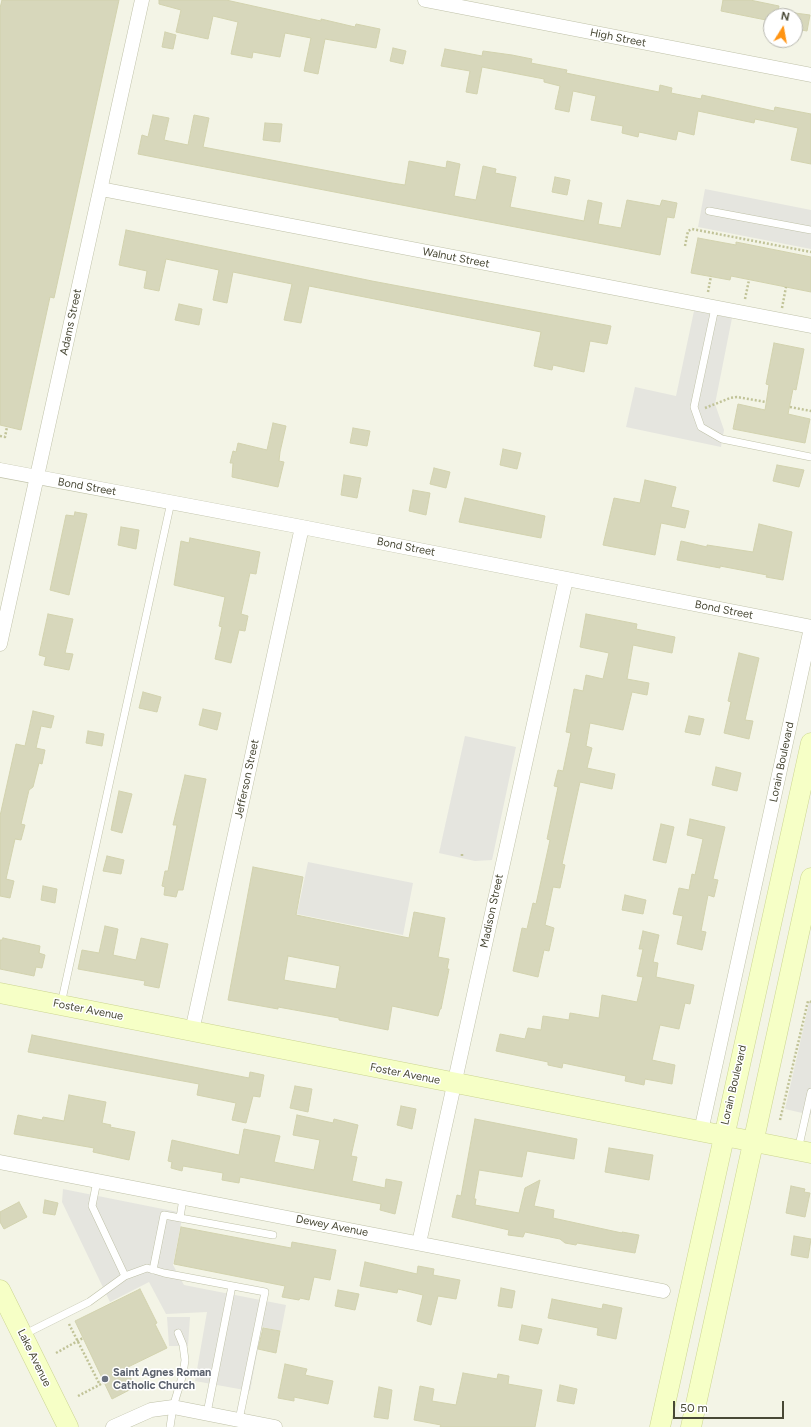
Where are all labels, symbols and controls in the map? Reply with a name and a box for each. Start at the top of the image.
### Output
north arrow [763,8,803,48]
text: N [780,10,791,24]
street label: High Street [589,26,647,50]
street label: Walnut Street [421,245,491,271]
street label: Adams Street [58,288,84,356]
street label: Bond Street [57,475,117,499]
street label: Bond Street [376,535,436,559]
street label: Bond Street [694,598,754,622]
street label: Lorain Boulevard [767,721,797,803]
street label: Jefferson Street [232,738,262,820]
street label: Madison Street [478,873,506,949]
street label: Foster Avenue [52,997,124,1023]
street label: Lorain Boulevard [718,1044,750,1126]
street label: Foster Avenue [369,1061,441,1087]
street label: Dewey Avenue [295,1213,369,1239]
street label: Lake Avenue [14,1327,54,1389]
place label: Saint Agnes Roman Catholic Church [113,1366,211,1392]
marker: Saint Agnes Roman Catholic Church [100,1374,110,1384]
scale bar [675,1393,786,1419]
text: 50 m [680,1401,708,1415]

